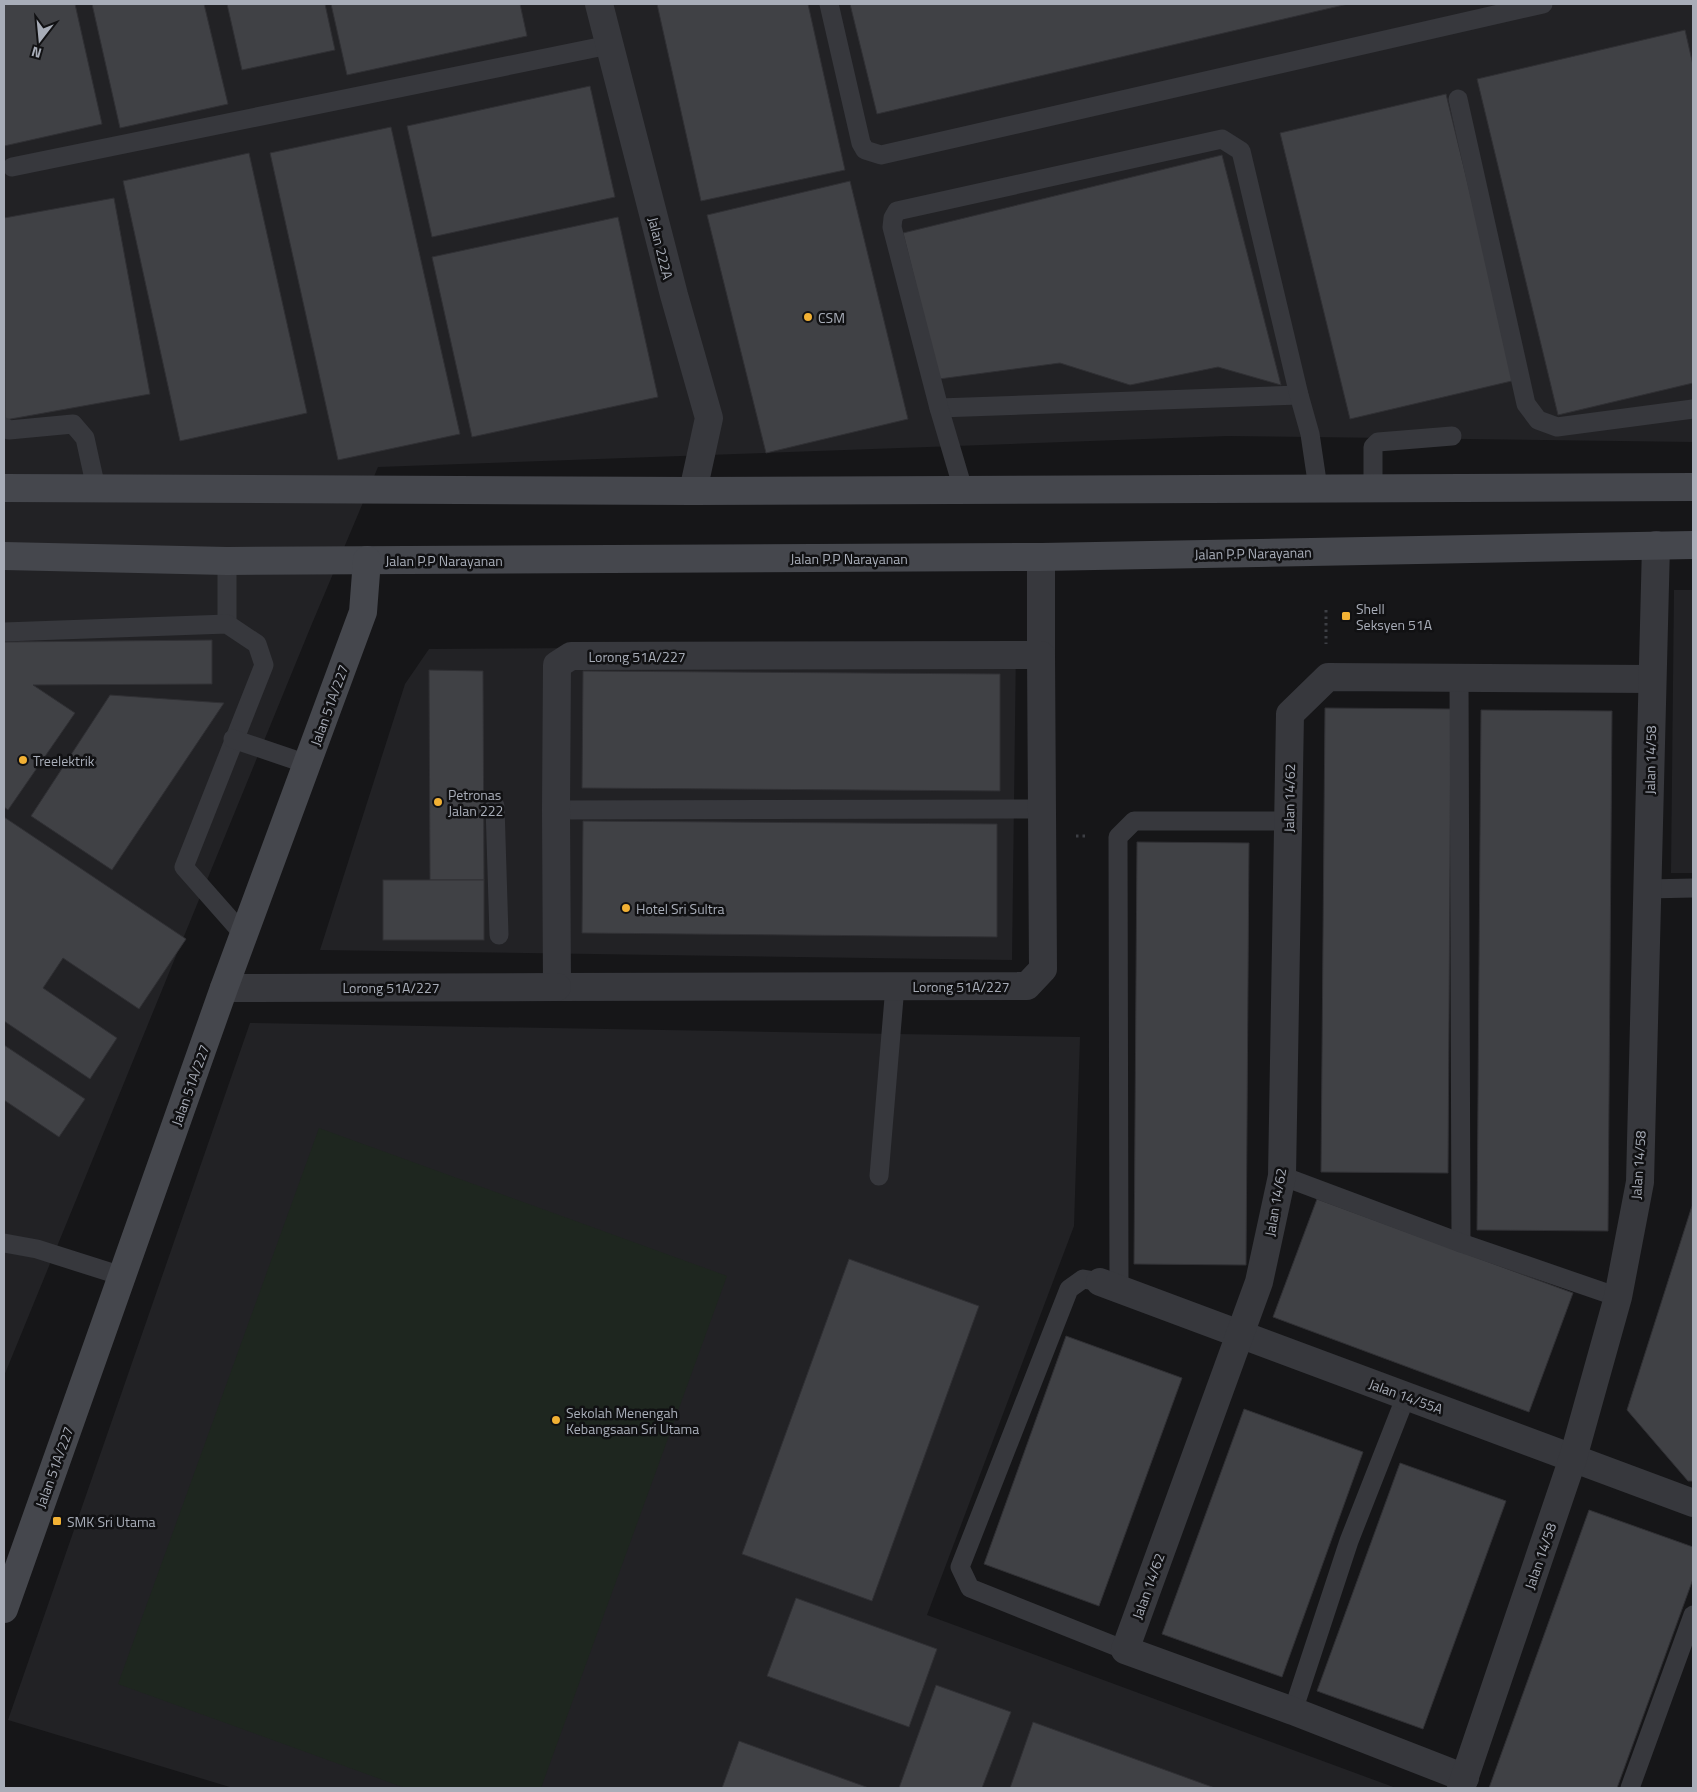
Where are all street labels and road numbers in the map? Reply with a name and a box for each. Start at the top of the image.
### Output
street label: Jalan 222A [643,215,679,282]
street label: Jalan P.P Narayanan [1194,541,1312,565]
street label: Jalan P.P Narayanan [790,548,908,569]
street label: Jalan P.P Narayanan [385,550,503,571]
street label: Lorong 51A/227 [588,646,686,667]
street label: Jalan 51A/227 [305,661,353,749]
street label: Jalan 14/58 [1639,725,1661,795]
street label: Jalan 14/62 [1278,763,1300,833]
street label: Lorong 51A/227 [912,976,1010,997]
street label: Lorong 51A/227 [342,977,440,998]
street label: Jalan 51A/227 [166,1041,214,1129]
street label: Jalan 14/58 [1625,1130,1651,1200]
street label: Jalan 14/62 [1259,1166,1291,1238]
street label: Jalan 14/55A [1366,1373,1447,1419]
street label: Jalan 51A/227 [30,1423,78,1511]
street label: Jalan 14/58 [1519,1520,1561,1592]
street label: Jalan 14/62 [1126,1550,1170,1622]

